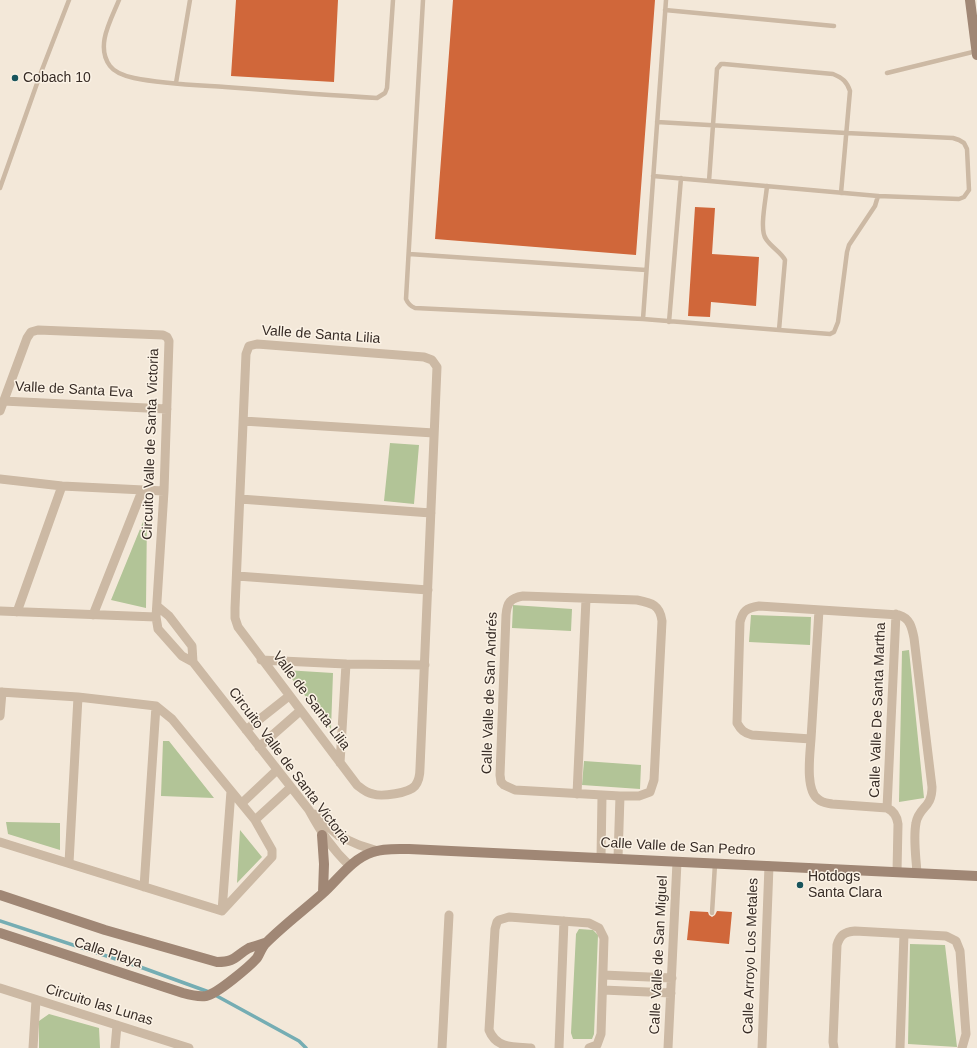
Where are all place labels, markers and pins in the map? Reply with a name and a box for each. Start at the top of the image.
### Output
place label: Cobach 10 [23,70,91,86]
marker: Cobach 10 [10,73,20,83]
place label: Hotdogs Santa Clara [808,869,882,902]
marker: Hotdogs Santa Clara [795,880,805,890]

